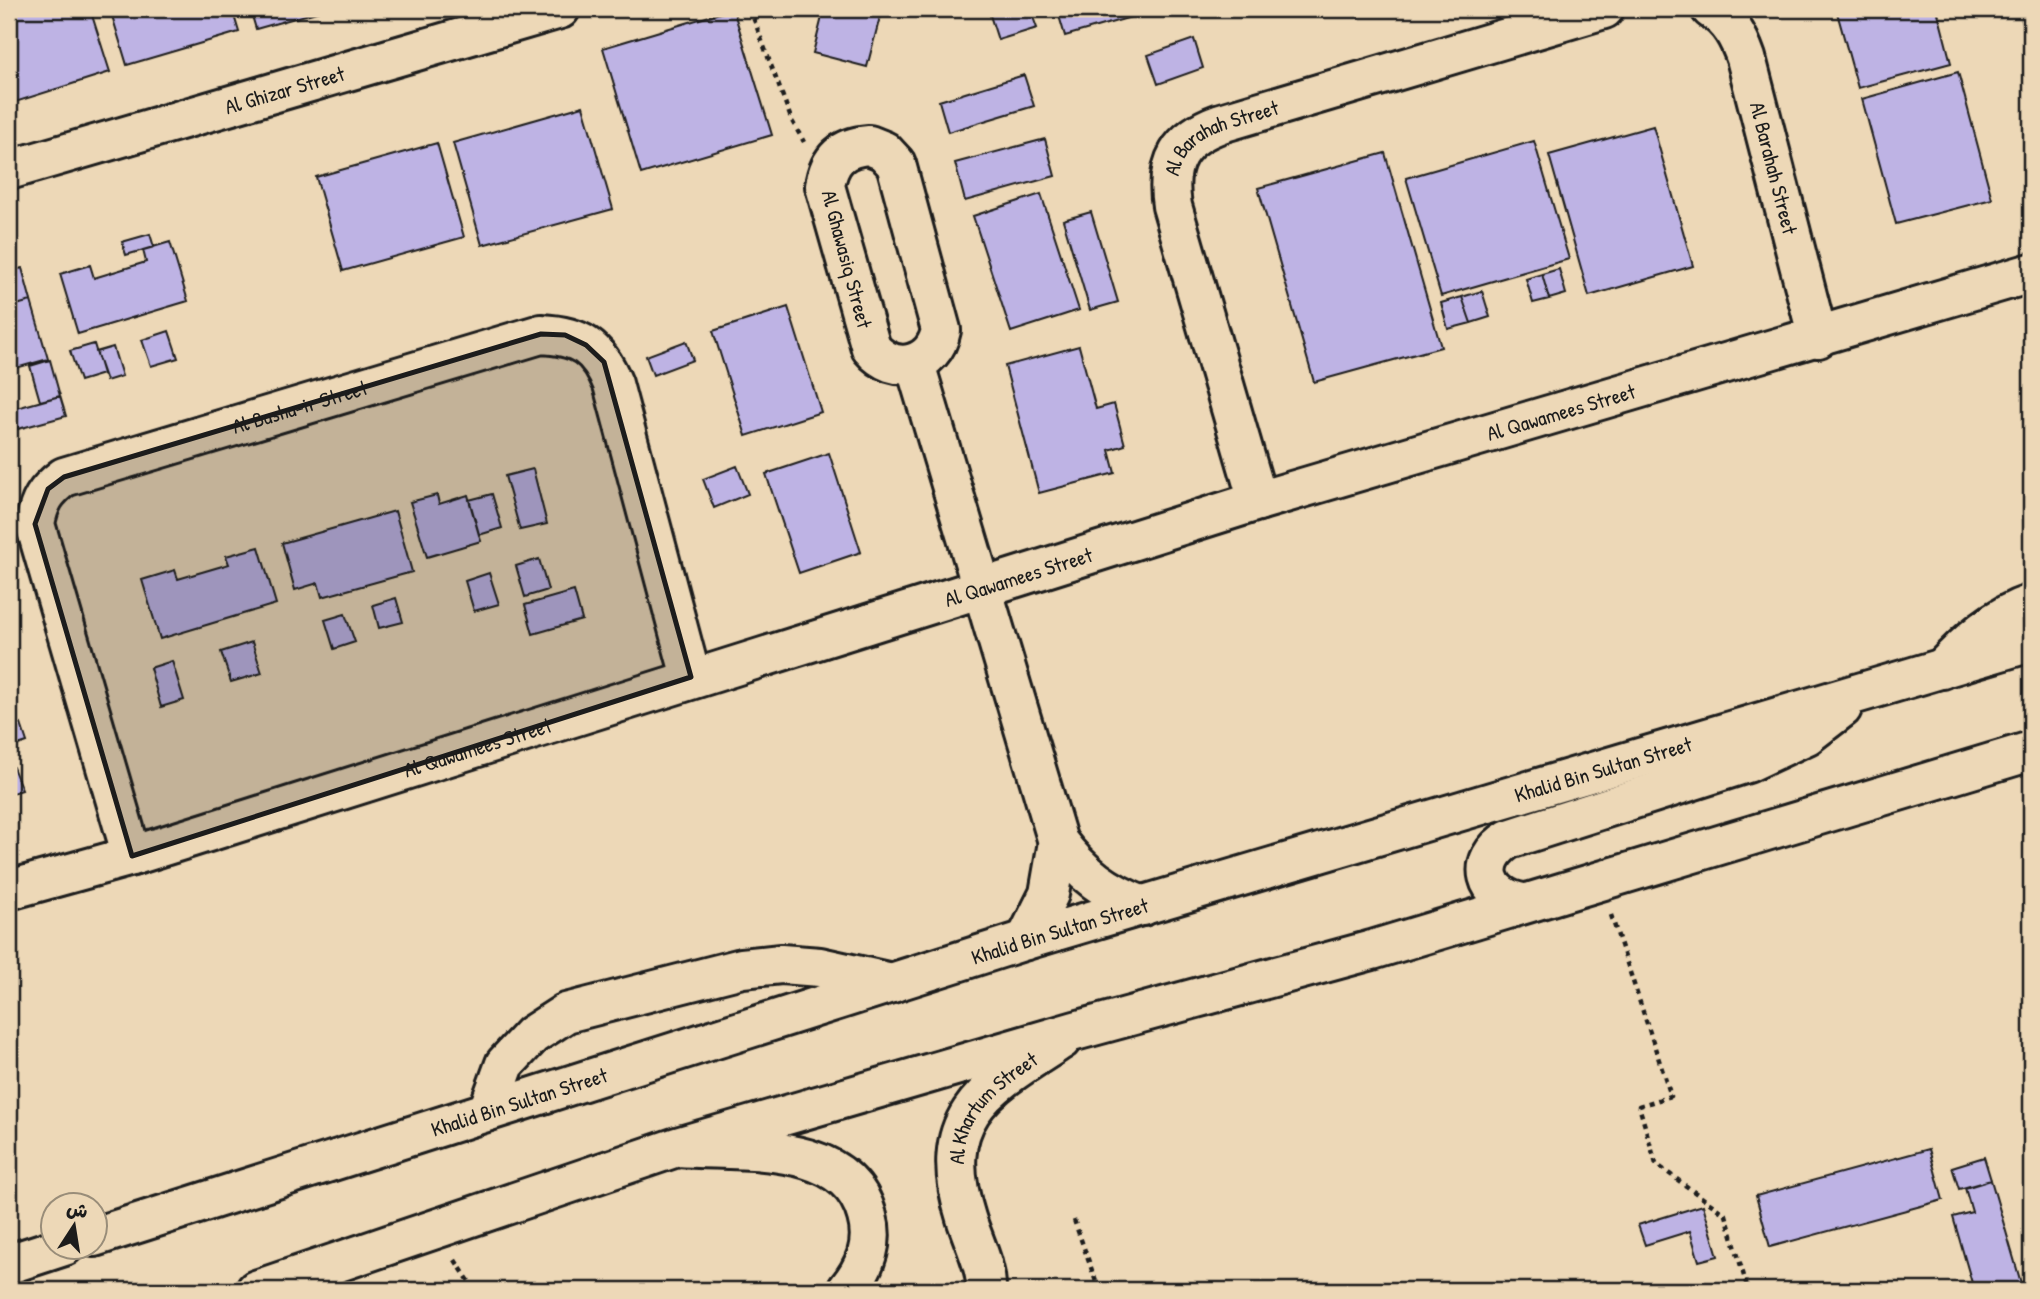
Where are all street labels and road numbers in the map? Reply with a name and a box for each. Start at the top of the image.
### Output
street label: Al Ghizar Street [221,58,349,121]
street label: Al Barahah Street [1157,92,1282,178]
street label: Al Barahah Street [1743,99,1805,238]
street label: Al Ghawasiq Street [815,187,880,332]
street label: Al Basha-ir Street [229,372,372,440]
street label: Al Qawamees Street [1483,376,1639,447]
street label: Al Qawamees Street [941,539,1097,613]
street label: Al Qawamees Street [400,710,556,784]
street label: Khalid Bin Sultan Street [1511,729,1696,809]
street label: Khalid Bin Sultan Street [967,890,1152,971]
street label: Al Khartum Street [942,1044,1043,1165]
street label: Khalid Bin Sultan Street [427,1060,611,1143]

